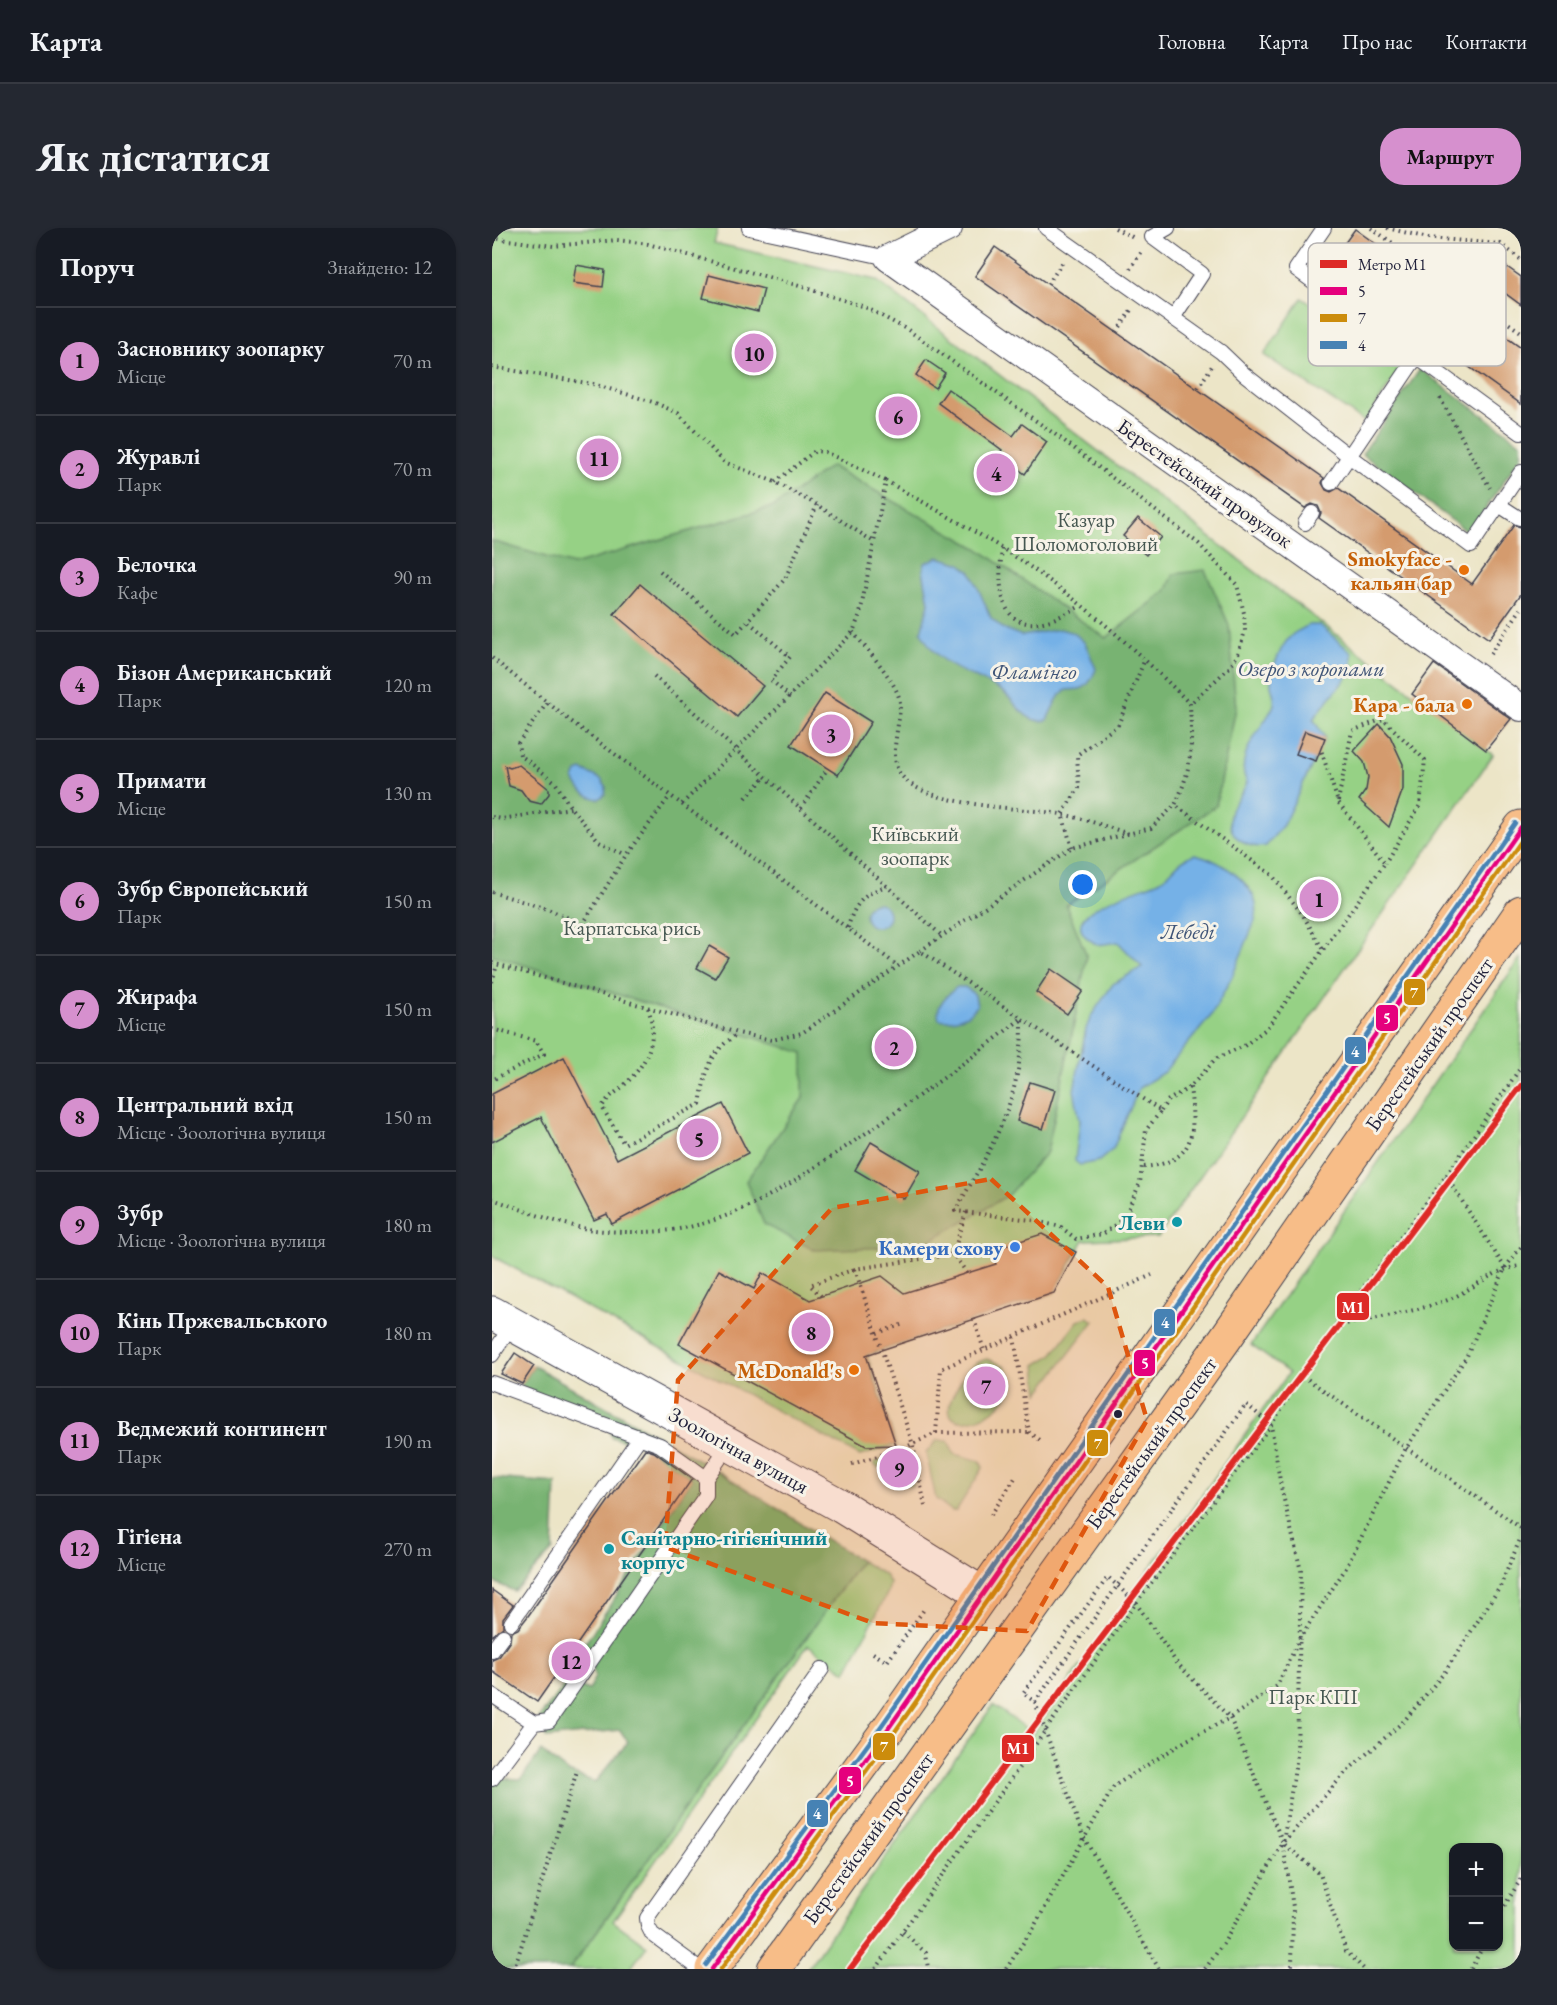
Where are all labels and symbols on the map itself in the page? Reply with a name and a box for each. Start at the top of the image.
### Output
legend [1308,243,1506,366]
text: Метро M1 [1358,254,1426,275]
text: 5 [1358,281,1366,302]
text: 7 [1358,308,1366,329]
pin: 10 [734,330,774,376]
text: 4 [1358,335,1366,356]
pin: 6 [878,394,918,438]
street label: Берестейський провулок [1112,412,1298,554]
pin: 11 [580,436,618,480]
pin: 4 [976,450,1016,496]
park label: Казуар Шоломоголовий [1014,506,1158,557]
place label: Smokyface - кальян бар [1348,545,1452,596]
marker: Smokyface - кальян бар [1457,563,1471,577]
water label: Озеро з коропами [1237,654,1385,683]
water label: Фламінго [991,657,1077,686]
place label: Кара - бала [1353,691,1456,718]
marker: Кара - бала [1460,697,1474,711]
pin: 3 [812,712,850,756]
park label: Київський зоопарк [871,820,959,871]
your location [1068,870,1097,899]
pin: 1 [1300,876,1338,922]
park label: Карпатська рись [563,914,701,941]
water label: Лебеді [1160,917,1216,946]
street label: Берестейський проспект [1359,952,1499,1136]
line badge: 7 [1403,978,1426,1006]
text: 7 [1410,982,1419,1003]
line badge: 5 [1375,1004,1399,1032]
text: 5 [1383,1008,1391,1029]
pin: 2 [874,1024,914,1070]
line badge: 4 [1344,1036,1367,1065]
text: 4 [1351,1041,1360,1062]
pin: 5 [680,1116,718,1160]
place label: Леви [1118,1209,1165,1236]
marker: Леви [1170,1215,1184,1229]
place label: Камери схову [879,1234,1004,1261]
marker: Камери схову [1008,1240,1022,1254]
line badge: M1 [1336,1292,1370,1321]
text: M1 [1341,1297,1365,1318]
line badge: 4 [1153,1308,1176,1337]
pin: 8 [792,1310,830,1354]
text: 4 [1161,1312,1170,1333]
line badge: 5 [1133,1349,1156,1377]
street label: Берестейський проспект [1079,1351,1223,1534]
text: 5 [1141,1353,1149,1374]
place label: McDonald's [737,1357,842,1384]
marker: McDonald's [847,1363,861,1377]
pin: 7 [966,1364,1006,1408]
street label: Зоологічна вулиця [664,1400,814,1500]
unlabelled marker [1112,1408,1124,1420]
line badge: 7 [1086,1429,1109,1457]
text: 7 [1094,1433,1103,1454]
pin: 9 [880,1446,918,1490]
place label: Санітарно-гігієнічний корпус [621,1524,827,1575]
marker: Санітарно-гігієнічний корпус [602,1542,616,1556]
pin: 12 [552,1638,590,1684]
park label: Парк КПІ [1268,1683,1358,1710]
line badge: 7 [872,1732,896,1761]
line badge: M1 [1001,1734,1035,1763]
text: 7 [880,1736,889,1757]
text: M1 [1006,1738,1030,1759]
street label: Берестейський проспект [796,1746,940,1929]
line badge: 5 [838,1766,862,1795]
text: 5 [846,1771,854,1792]
line badge: 4 [806,1799,829,1828]
text: 4 [813,1803,822,1824]

